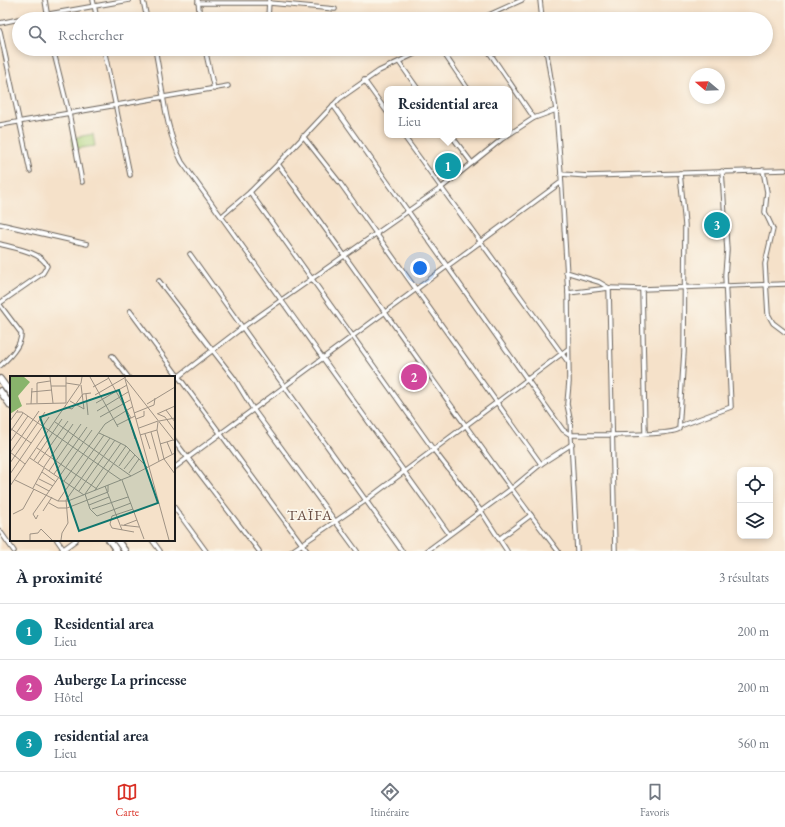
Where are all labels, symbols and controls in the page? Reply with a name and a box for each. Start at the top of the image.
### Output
search box [12,12,773,56]
icon: search [26,23,48,45]
text: Rechercher [58,25,124,44]
north arrow [689,68,725,104]
popup [384,86,512,138]
text: Residential area [398,94,498,113]
text: Lieu [398,113,421,130]
pin: 1 [435,151,461,181]
pin: 3 [704,210,730,240]
your location [410,258,430,278]
pin: 2 [401,362,427,392]
inset map [10,376,175,541]
map controls [737,467,773,539]
button: locate [737,467,773,503]
button: layers [737,503,773,539]
district label: TAÏFA [287,505,333,524]
text: À proximité [16,566,102,588]
text: 3 résultats [719,569,769,586]
text: Residential area [54,614,154,633]
text: 1 [26,623,32,640]
text: 200 m [738,623,769,640]
text: Lieu [54,633,77,650]
text: Auberge La princesse [54,670,186,689]
text: 2 [26,679,32,696]
text: 200 m [738,679,769,696]
text: Hôtel [54,689,83,706]
text: residential area [54,726,149,745]
text: 3 [26,735,32,752]
text: 560 m [738,735,769,752]
text: Lieu [54,745,77,762]
tab: Carte [116,781,139,819]
tab: Itinéraire [370,781,409,819]
tab: Favoris [640,781,669,819]

